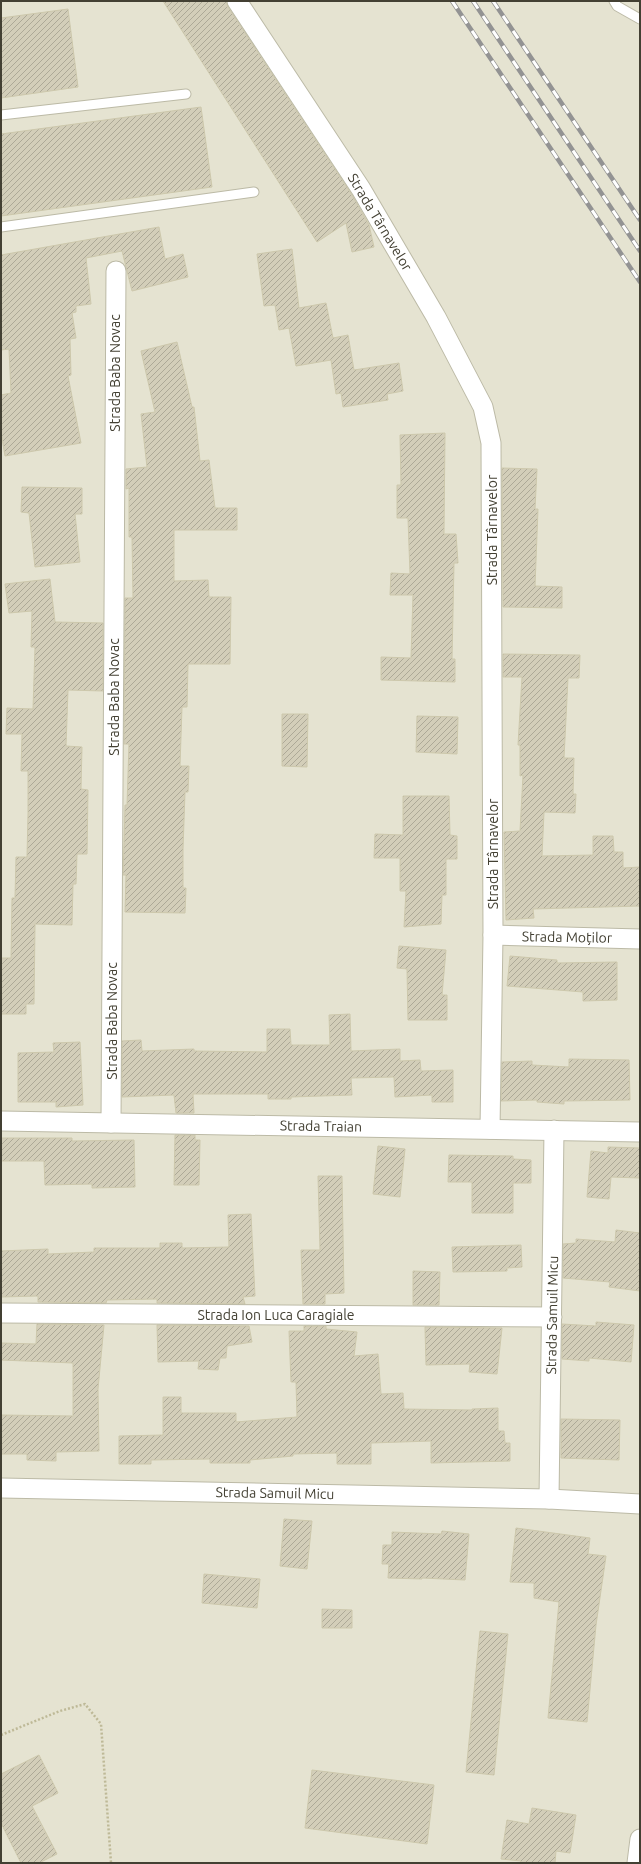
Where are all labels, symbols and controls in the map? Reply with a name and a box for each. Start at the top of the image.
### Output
street label: Strada Târnavelor [345,171,416,274]
street label: Strada Baba Novac [107,314,123,432]
street label: Strada Târnavelor [484,474,500,585]
street label: Strada Baba Novac [106,638,122,756]
street label: Strada Târnavelor [485,798,501,909]
street label: Strada Moților [522,928,613,946]
street label: Strada Baba Novac [104,962,120,1080]
street label: Strada Traian [280,1117,362,1135]
street label: Strada Samuil Micu [543,1255,561,1375]
street label: Strada Ion Luca Caragiale [197,1307,355,1323]
street label: Strada Samuil Micu [215,1484,335,1502]

